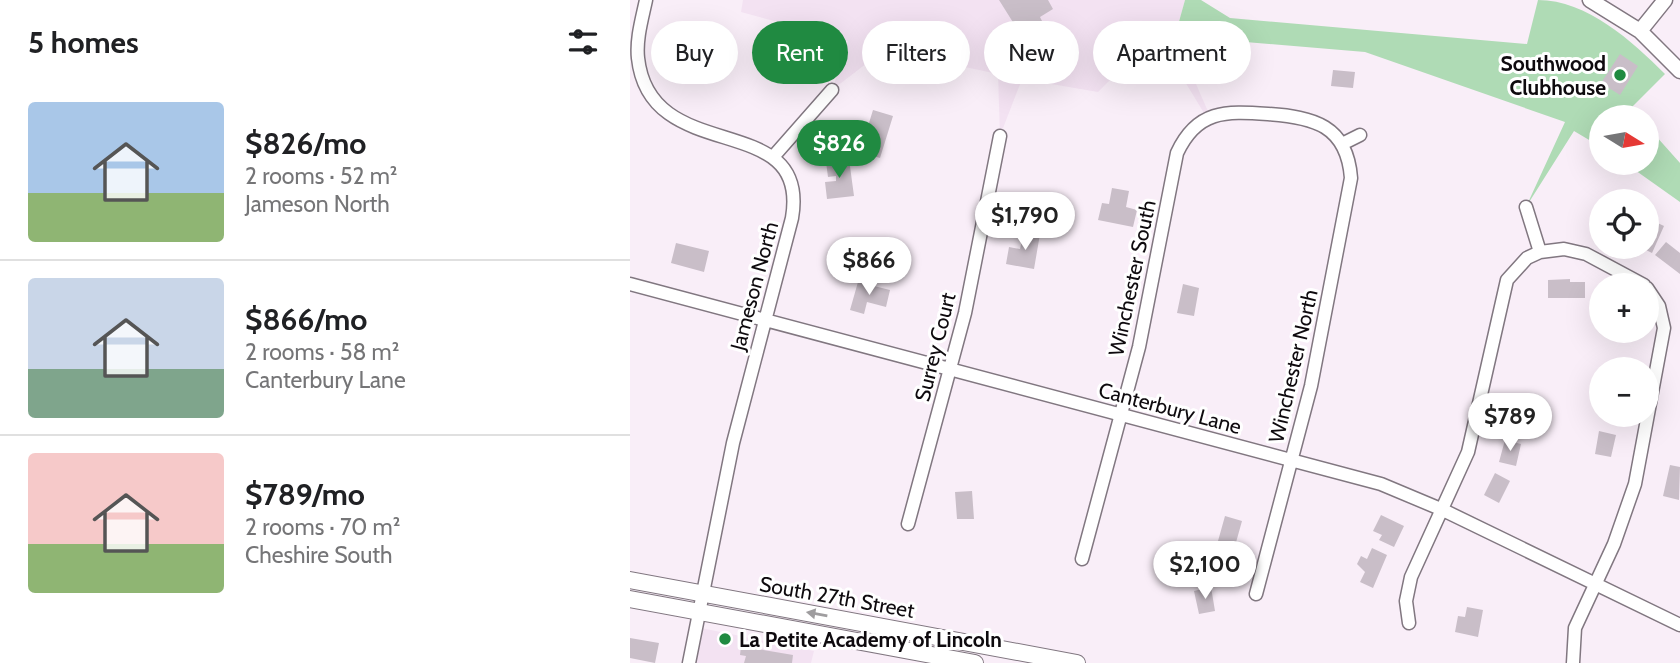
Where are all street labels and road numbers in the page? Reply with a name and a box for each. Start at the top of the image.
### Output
street label: Winchester South [1103,198,1161,358]
street label: Jameson North [725,219,783,354]
street label: Winchester North [1263,287,1323,445]
street label: Surrey Court [909,290,961,404]
street label: Canterbury Lane [1096,377,1244,439]
street label: South 27th Street [758,571,916,623]

